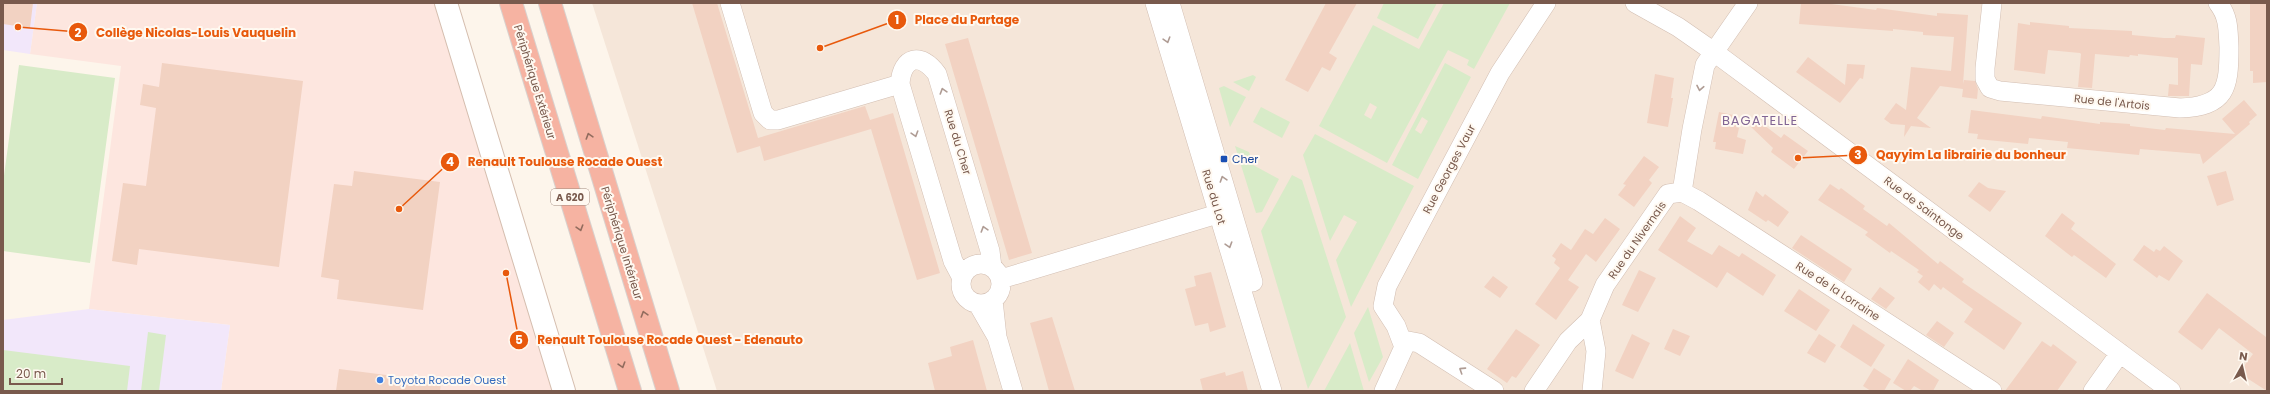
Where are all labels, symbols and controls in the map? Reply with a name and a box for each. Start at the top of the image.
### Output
callout: Place du Partage [887,8,1028,32]
text: 1 [895,11,899,28]
text: Place du Partage [915,11,1020,28]
callout: Collège Nicolas-Louis Vauquelin [68,20,304,44]
street label: Périphérique Extérieur [510,23,560,141]
text: 2 [75,24,82,41]
text: Collège Nicolas-Louis Vauquelin [96,24,296,41]
one-way arrow [1162,37,1171,44]
one-way arrow [1697,85,1705,92]
one-way arrow [939,88,948,95]
street label: Rue de l'Artois [2073,90,2151,114]
street label: Rue du Cher [941,107,975,177]
district label: BAGATELLE [1722,111,1798,130]
street label: Rue Georges Vaur [1419,122,1479,216]
one-way arrow [910,131,919,138]
one-way arrow [585,133,594,140]
callout: Qayyim La librairie du bonheur [1848,143,2074,167]
text: 3 [1854,146,1862,163]
text: Qayyim La librairie du bonheur [1876,146,2066,163]
callout: Renault Toulouse Rocade Ouest [440,150,670,174]
place label: Cher [1232,151,1258,167]
text: 4 [446,153,454,170]
text: Renault Toulouse Rocade Ouest [468,153,662,170]
marker: Cher [1219,154,1229,164]
street label: Rue du Lot [1198,168,1230,226]
street label: Rue de Saintonge [1881,173,1968,244]
one-way arrow [1219,176,1227,183]
street label: Périphérique Intérieur [597,184,647,302]
road number: A 620 [551,189,589,205]
street label: Rue du Nivernais [1604,198,1670,282]
one-way arrow [575,224,584,231]
one-way arrow [980,226,989,233]
one-way arrow [1224,242,1232,249]
street label: Rue de la Lorraine [1793,258,1883,324]
one-way arrow [640,310,649,317]
callout: Renault Toulouse Rocade Ouest - Edenauto [509,328,811,352]
text: 5 [515,331,523,348]
text: Renault Toulouse Rocade Ouest - Edenauto [537,331,803,348]
north arrow [2222,346,2262,386]
text: N [2238,348,2249,365]
scale bar [10,360,62,386]
one-way arrow [617,362,626,369]
text: 20 m [16,365,46,382]
one-way arrow [1459,368,1466,375]
place label: Toyota Rocade Ouest [388,372,506,388]
marker: Toyota Rocade Ouest [375,375,385,385]

